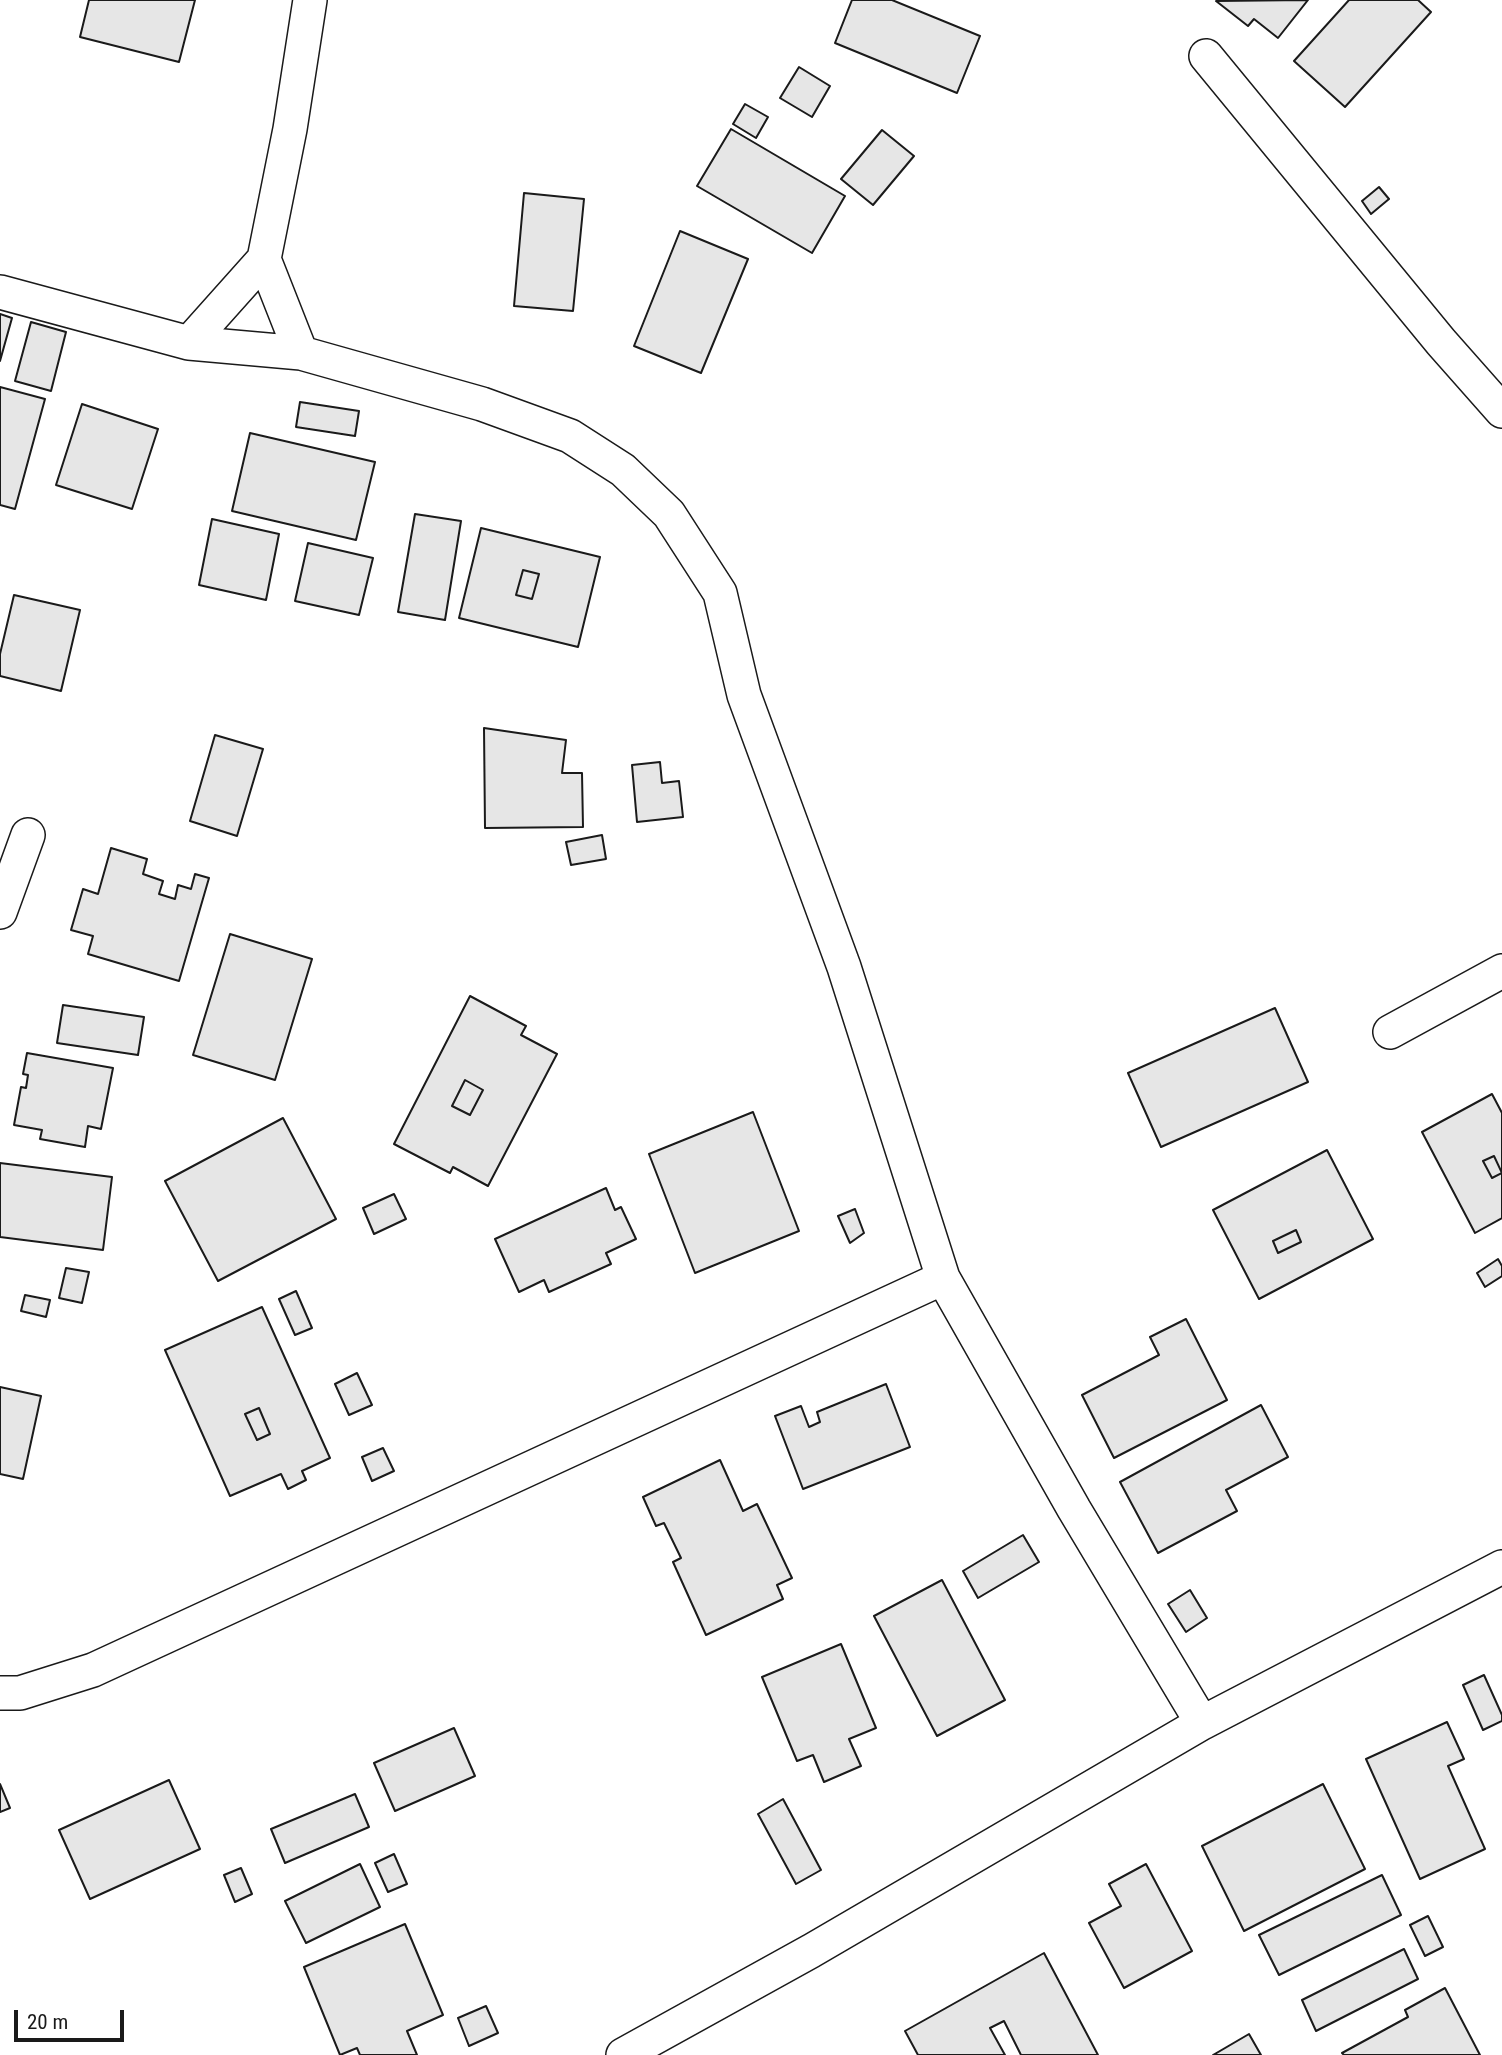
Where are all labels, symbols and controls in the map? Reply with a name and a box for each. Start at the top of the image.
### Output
scale bar [18,1996,128,2040]
text: 20 m [27,2010,68,2034]

